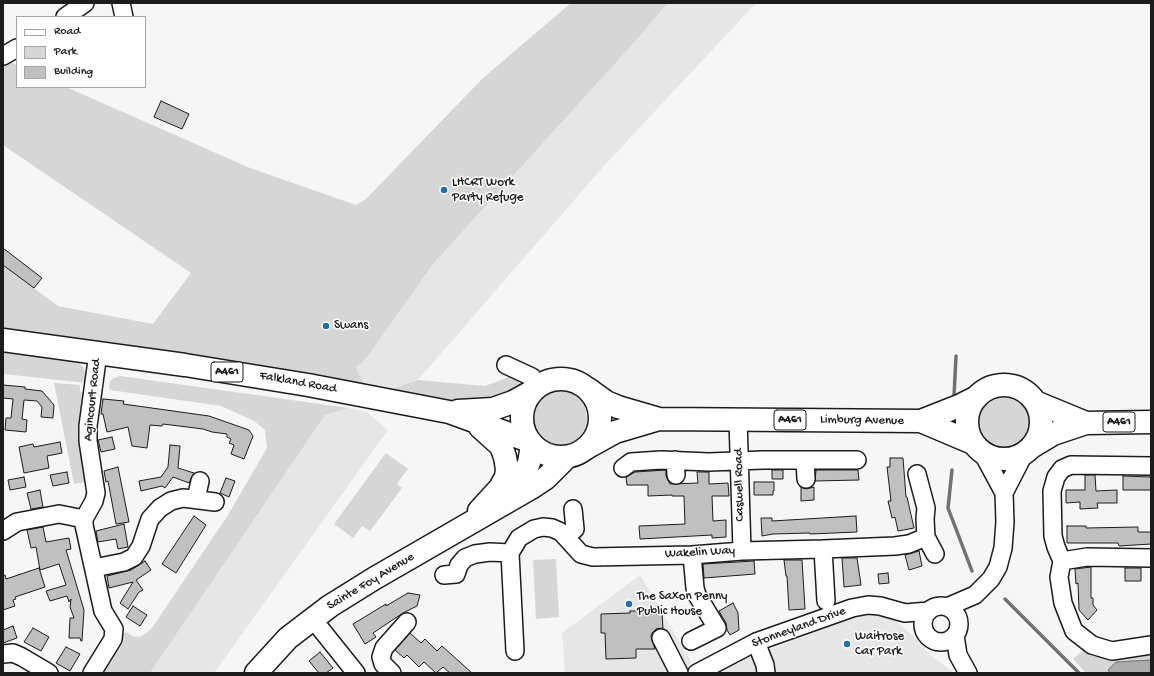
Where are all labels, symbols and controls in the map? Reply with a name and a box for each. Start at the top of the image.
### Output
legend [16,16,146,88]
text: Road [54,25,80,39]
text: Park [54,45,77,59]
text: Building [54,65,93,79]
place label: LHCRT Work Party Refuge [452,175,523,206]
marker: LHCRT Work Party Refuge [439,185,449,195]
place label: Swans [334,318,368,334]
marker: Swans [321,321,331,331]
street label: Agincourt Road [81,358,105,442]
road number: A461 [211,362,243,382]
street label: Falkland Road [258,369,338,397]
road number: A461 [774,410,806,430]
street label: Limburg Avenue [820,412,904,430]
road number: A461 [1103,412,1135,432]
street label: Caswell Road [732,448,748,522]
street label: Wakelin Way [664,543,736,563]
street label: Sainte Foy Avenue [324,550,418,614]
place label: The Saxon Penny Public House [637,589,727,620]
marker: The Saxon Penny Public House [624,599,634,609]
street label: Stonneyland Drive [750,604,848,652]
place label: Waitrose Car Park [855,629,904,660]
marker: Waitrose Car Park [842,639,852,649]

